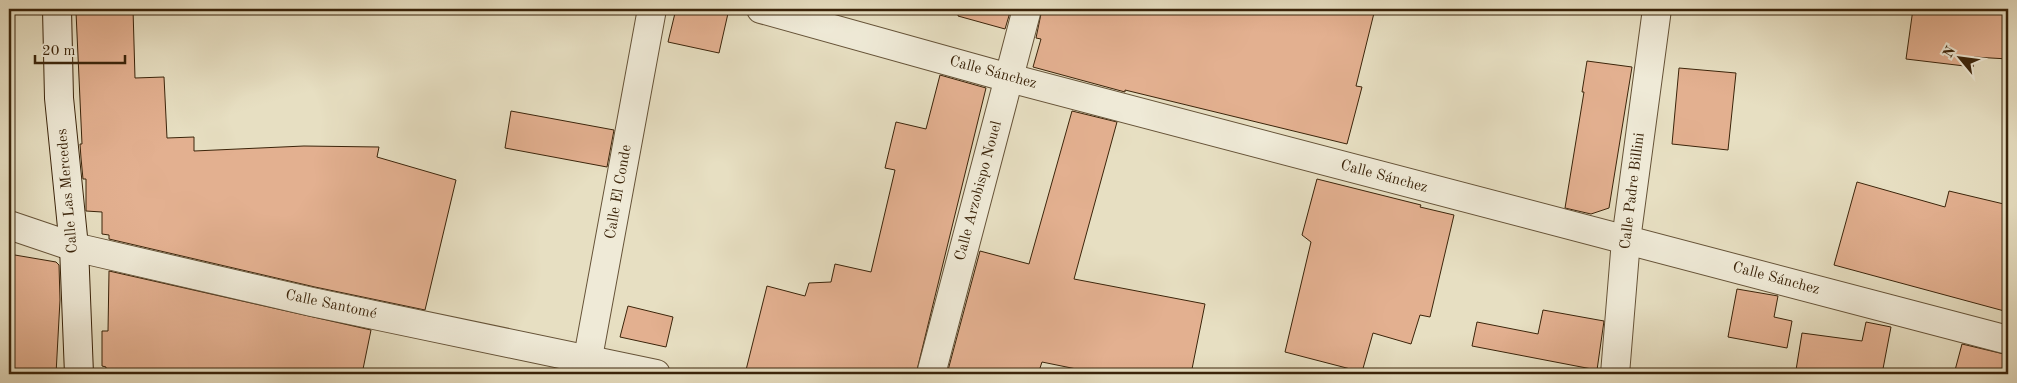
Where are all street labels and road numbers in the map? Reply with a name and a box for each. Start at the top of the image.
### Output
street label: Calle Sánchez [948,54,1038,92]
street label: Calle Arzobispo Nouel [953,120,1005,262]
street label: Calle Las Mercedes [55,128,81,254]
street label: Calle Padre Billini [1618,132,1648,250]
street label: Calle El Conde [603,144,635,240]
street label: Calle Sánchez [1339,158,1429,196]
street label: Calle Sánchez [1731,260,1821,298]
street label: Calle Santomé [284,288,378,322]

